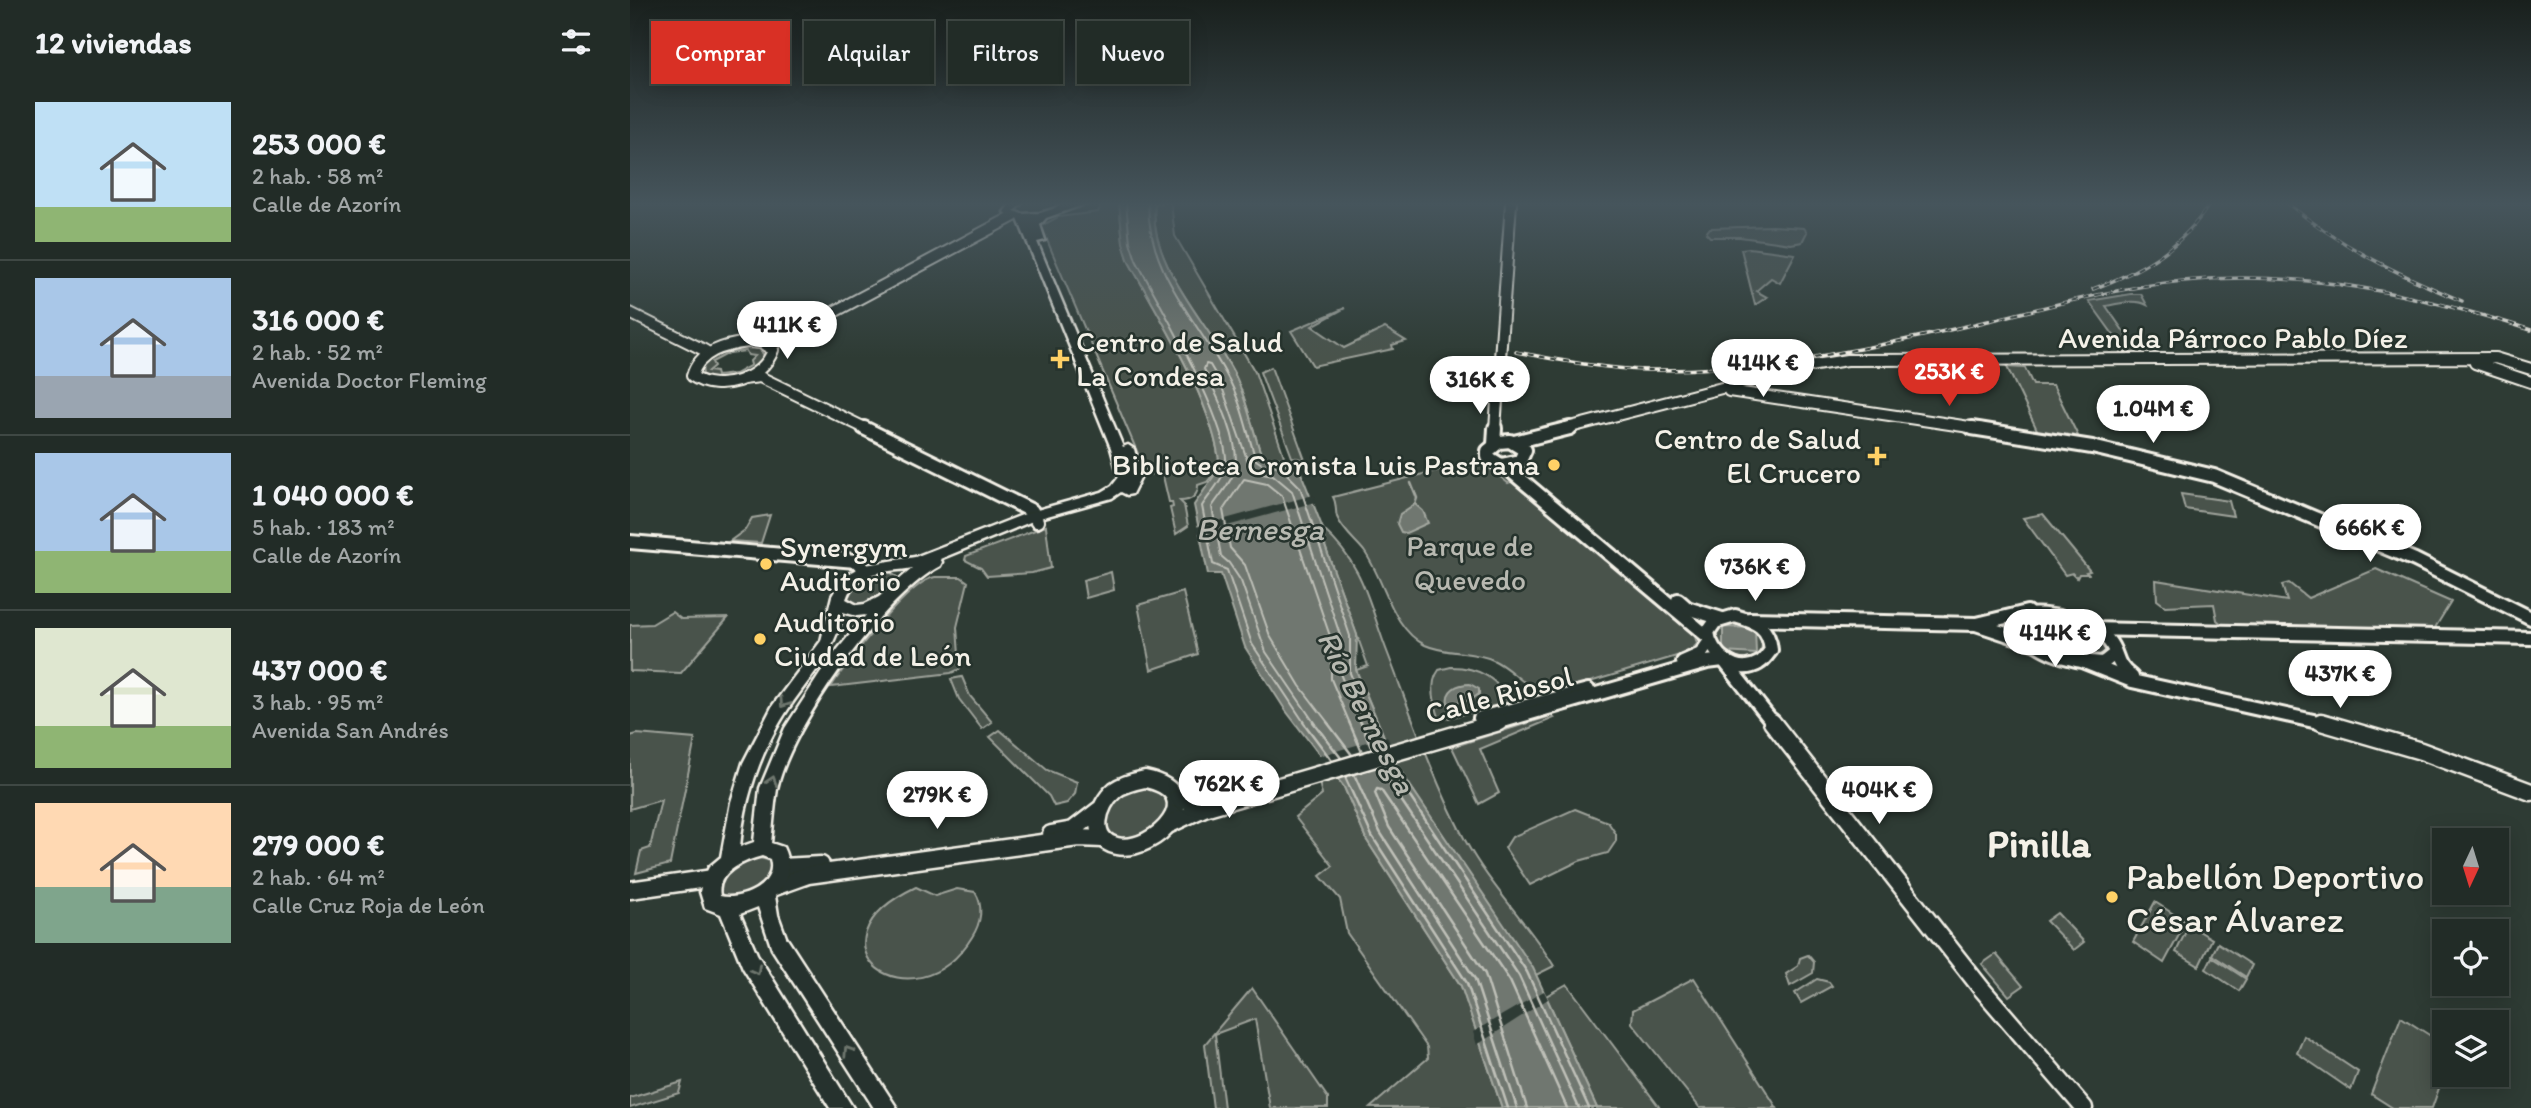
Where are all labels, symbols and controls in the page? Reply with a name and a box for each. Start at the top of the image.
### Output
chip: Comprar [651,21,790,84]
chip: Alquilar [804,21,934,84]
chip: Filtros [948,21,1063,84]
chip: Nuevo [1077,21,1189,84]
icon: filters [557,23,595,61]
text: 12 viviendas [35,24,192,61]
text: 253 000 € [252,125,386,162]
icon: home [91,130,175,214]
text: 2 hab. · 58 m² [252,162,384,190]
text: Calle de Azorín [252,190,401,218]
text: 316 000 € [252,301,384,338]
pin: 411K € [730,302,844,361]
icon: home [91,306,175,390]
text: 411K € [753,310,821,338]
street label: Avenida Párroco Pablo Díez [2058,319,2408,356]
place label: Centro de Salud La Condesa [1076,323,1283,394]
text: 2 hab. · 52 m² [252,338,383,366]
pin: 414K € [1706,340,1820,399]
text: 414K € [1727,348,1799,376]
pin: 253K € [1892,348,2006,408]
marker: Centro de Salud La Condesa [1050,349,1070,369]
pin: 316K € [1423,356,1537,416]
text: 253K € [1914,357,1984,385]
text: 316K € [1446,365,1514,393]
text: Avenida Doctor Fleming [252,366,487,394]
pin: 1.04M € [2088,386,2218,445]
text: 1.04M € [2113,394,2193,422]
place label: Centro de Salud El Crucero [1654,420,1861,491]
place label: Biblioteca Cronista Luis Pastrana [1112,446,1540,483]
marker: Centro de Salud El Crucero [1867,446,1887,466]
marker: Biblioteca Cronista Luis Pastrana [1546,457,1562,473]
text: 1 040 000 € [252,476,414,513]
icon: home [91,481,175,565]
pin: 666K € [2313,504,2427,564]
water label: Bernesga [1196,510,1325,548]
text: 5 hab. · 183 m² [252,513,395,541]
text: 666K € [2335,513,2405,541]
park label: Parque de Quevedo [1406,527,1534,598]
place label: Synergym Auditorio [780,528,908,599]
text: Calle de Azorín [252,541,401,569]
pin: 736K € [1698,544,1812,603]
text: 736K € [1720,552,1790,580]
marker: Synergym Auditorio [758,556,774,572]
place label: Auditorio Ciudad de León [774,603,971,674]
pin: 414K € [1998,610,2112,669]
text: 414K € [2019,618,2091,646]
water label: Río Bernesga [1309,624,1425,801]
marker: Auditorio Ciudad de León [752,631,768,647]
pin: 437K € [2283,650,2397,710]
text: 437 000 € [252,651,387,688]
icon: home [91,656,175,740]
street label: Calle Riosol [1421,657,1577,732]
text: 437K € [2305,659,2375,687]
text: 3 hab. · 95 m² [252,688,383,716]
one-way arrow [780,695,792,708]
text: Avenida San Andrés [252,716,449,744]
pin: 762K € [1172,760,1286,820]
pin: 404K € [1822,766,1936,826]
text: 762K € [1195,769,1263,797]
pin: 279K € [880,772,994,831]
one-way arrow [764,775,778,787]
text: 404K € [1842,775,1916,803]
text: 279K € [903,780,971,808]
district label: Pinilla [1987,821,2091,867]
text: 279 000 € [252,826,384,863]
north arrow [2432,828,2510,905]
map controls [2432,828,2509,1087]
icon: home [91,831,175,915]
place label: Pabellón Deportivo César Álvarez [2126,854,2424,941]
text: 2 hab. · 64 m² [252,863,385,891]
marker: Pabellón Deportivo César Álvarez [2104,889,2120,905]
text: Calle Cruz Roja de León [252,891,485,919]
button: locate [2432,919,2509,996]
one-way arrow [748,963,761,976]
button: layers [2432,1010,2509,1087]
one-way arrow [843,1046,856,1059]

